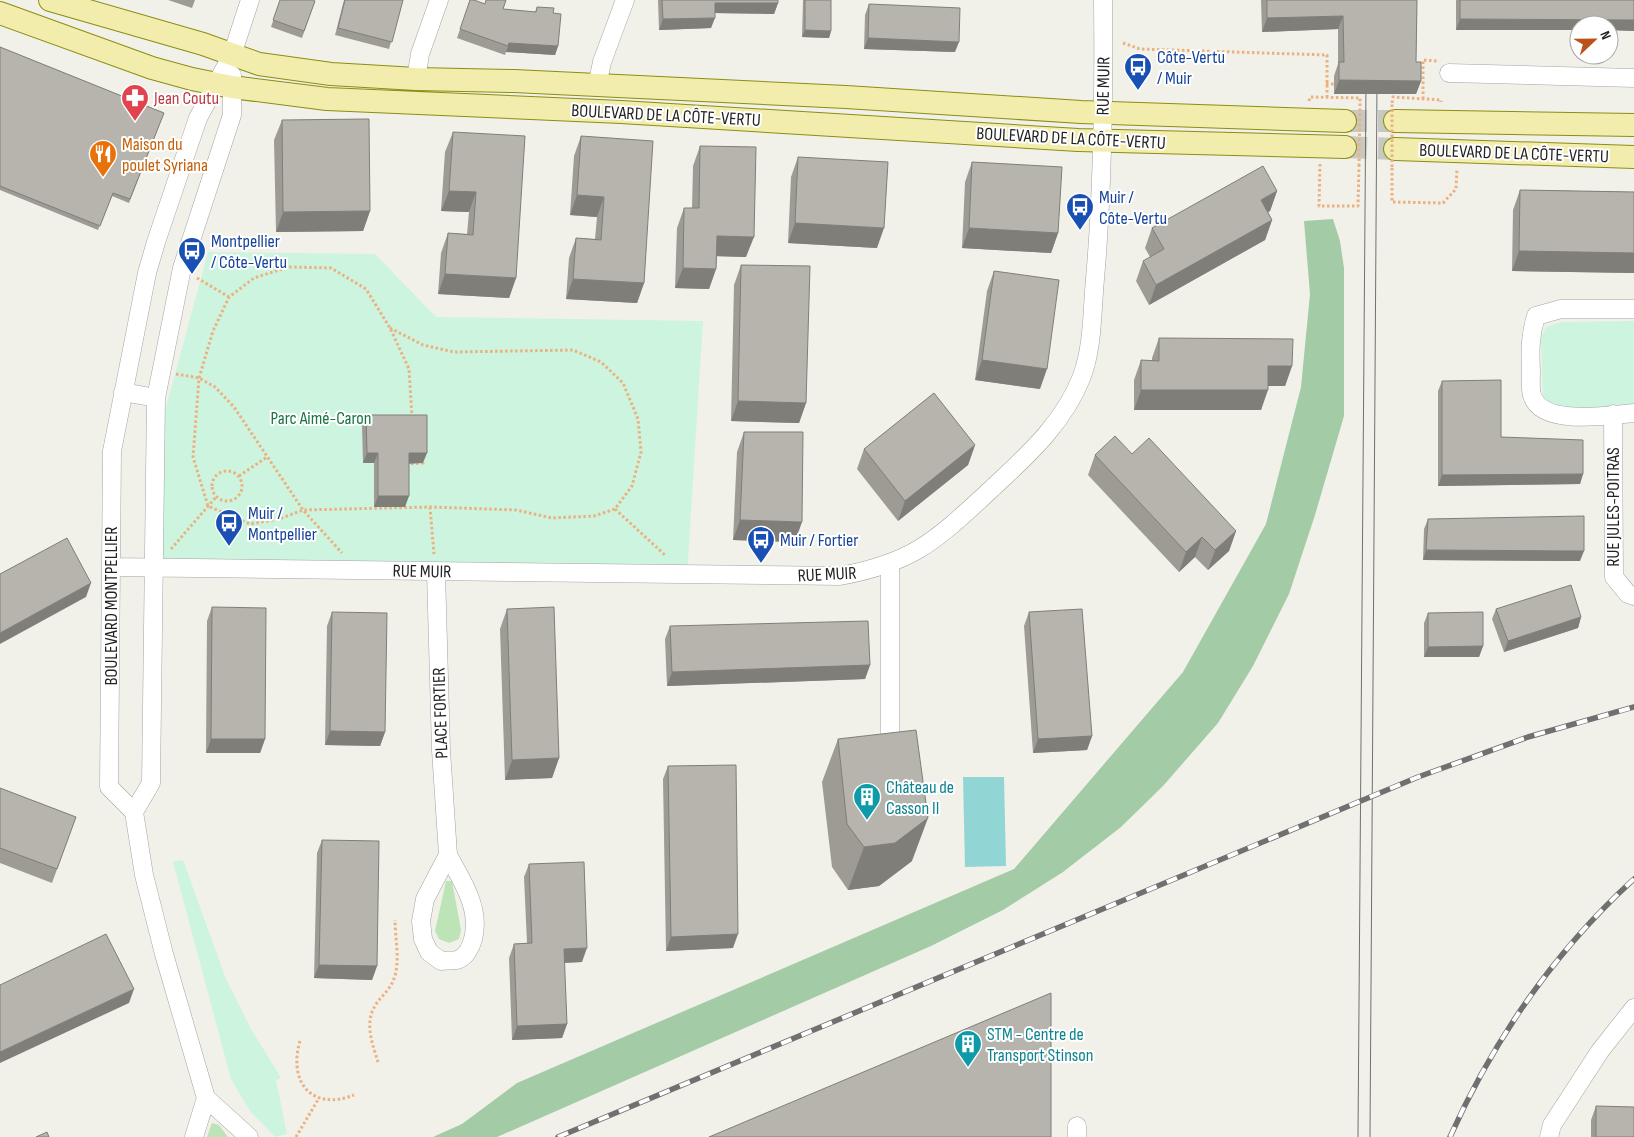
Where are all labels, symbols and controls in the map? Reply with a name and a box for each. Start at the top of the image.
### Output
north arrow [1569,15,1619,65]
text: N [1596,29,1615,42]
place label: Côte-Vertu / Muir [1157,47,1225,89]
bus stop icon: Côte-Vertu / Muir [1123,52,1153,91]
street label: RUE MUIR [1092,56,1115,116]
pharmacy icon: Jean Coutu [120,83,150,122]
place label: Jean Coutu [153,88,219,109]
street label: BOULEVARD DE LA CÔTE-VERTU [571,100,761,131]
street label: BOULEVARD DE LA CÔTE-VERTU [976,123,1166,154]
place label: Maison du poulet Syriana [122,134,208,176]
restaurant icon: Maison du poulet Syriana [88,139,118,178]
street label: BOULEVARD DE LA CÔTE-VERTU [1419,140,1609,167]
place label: Muir / Côte-Vertu [1099,187,1167,229]
bus stop icon: Muir / Côte-Vertu [1065,192,1095,231]
place label: Montpellier / Côte-Vertu [211,231,287,273]
bus stop icon: Montpellier / Côte-Vertu [177,236,207,275]
park label: Parc Aimé-Caron [270,408,372,429]
street label: RUE JULES-POITRAS [1603,447,1624,567]
place label: Muir / Montpellier [248,503,317,545]
bus stop icon: Muir / Montpellier [214,508,244,547]
bus stop icon: Muir / Fortier [746,525,776,564]
street label: BOULEVARD MONTPELLIER [101,527,122,685]
place label: Muir / Fortier [780,530,858,551]
street label: RUE MUIR [392,560,452,583]
street label: RUE MUIR [797,562,857,587]
street label: PLACE FORTIER [428,667,453,759]
place label: Château de Casson II [886,777,954,819]
building icon: Château de Casson II [852,782,882,821]
place label: STM - Centre de Transport Stinson [987,1024,1094,1066]
building icon: STM - Centre de Transport Stinson [953,1029,983,1068]

